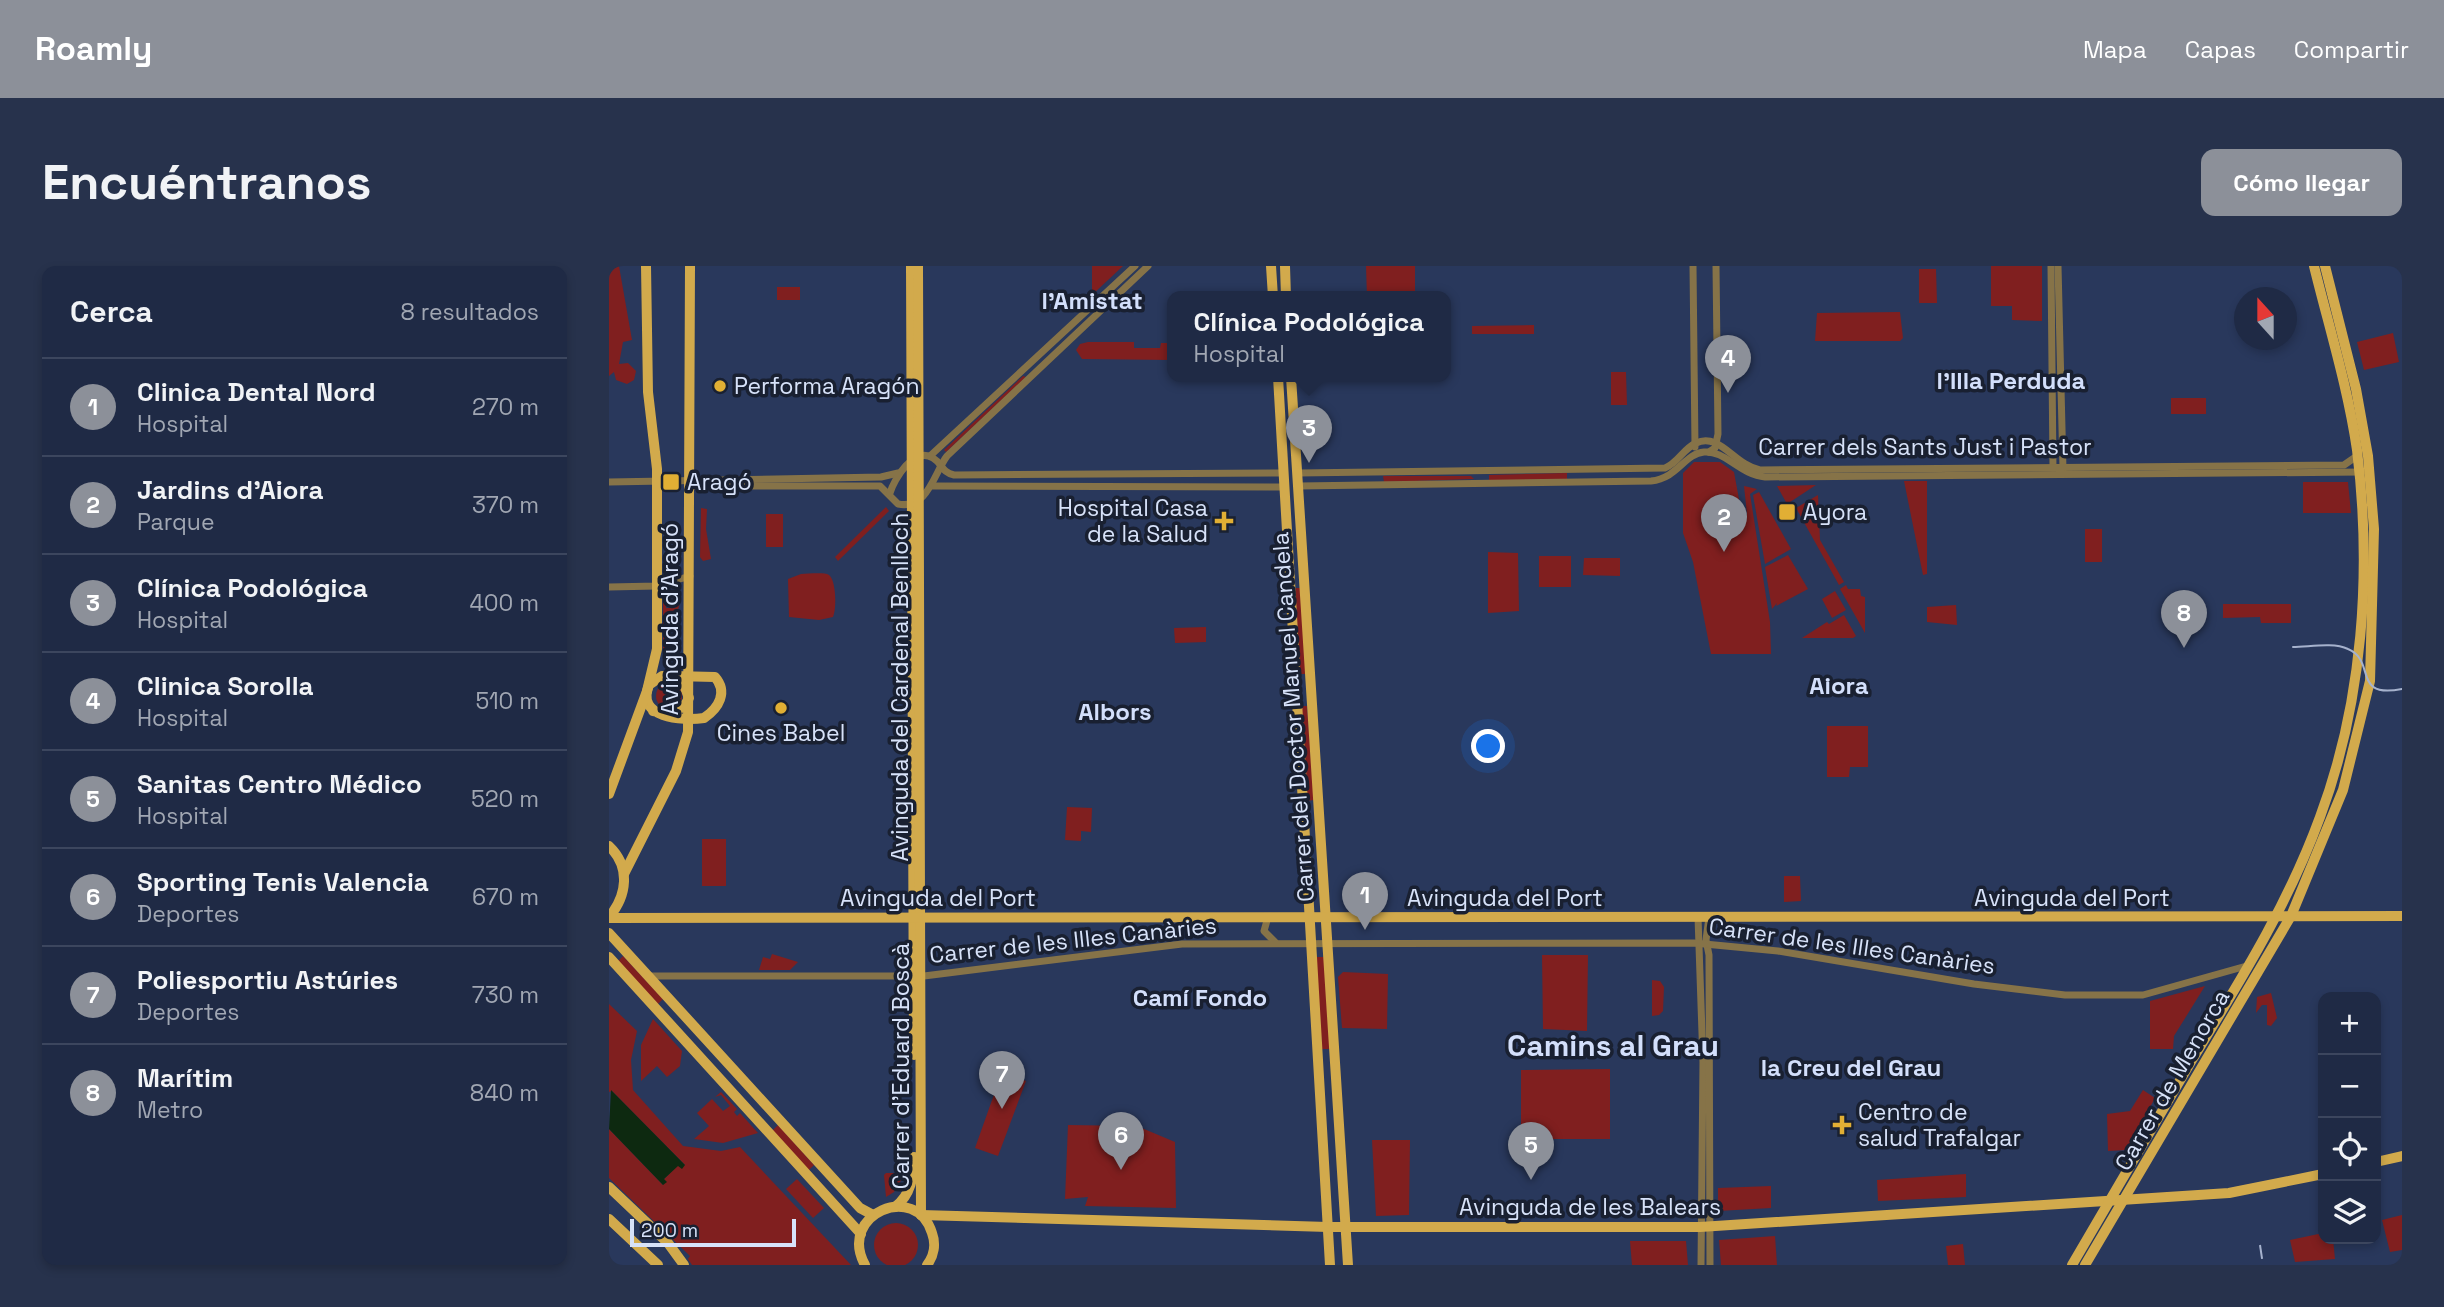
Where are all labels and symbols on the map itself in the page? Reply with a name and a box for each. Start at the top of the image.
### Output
district label: l'Amistat [1041,285,1143,316]
north arrow [2234,287,2297,350]
pin: 4 [1705,335,1751,393]
district label: l'Illa Perduda [1937,365,2086,396]
place label: Performa Aragón [734,371,920,401]
marker: Performa Aragón [712,378,728,394]
pin: 3 [1286,405,1332,463]
street label: Carrer dels Sants Just i Pastor [1758,432,2092,462]
place label: Aragó [687,467,752,497]
marker: Aragó [661,472,681,492]
place label: Hospital Casa de la Salud [1058,493,1208,549]
pin: 2 [1701,494,1747,552]
place label: Ayora [1803,497,1867,527]
marker: Ayora [1777,502,1797,522]
marker: Hospital Casa de la Salud [1214,511,1234,531]
street label: Avinguda del Cardenal Benlloch [885,513,915,861]
street label: Avinguda d'Aragó [655,523,685,715]
street label: Carrer del Doctor Manuel Candela [1265,531,1321,903]
pin: 8 [2161,590,2207,648]
district label: Aiora [1809,670,1869,701]
district label: Albors [1078,696,1152,727]
marker: Cines Babel [773,700,789,716]
place label: Cines Babel [717,718,845,748]
your location [1471,729,1505,763]
pin: 1 [1342,872,1388,930]
street label: Avinguda del Port [840,883,1036,913]
street label: Avinguda del Port [1407,883,1603,913]
street label: Avinguda del Port [1974,883,2170,913]
street label: Carrer de les Illes Canàries [928,910,1218,970]
street label: Carrer de les Illes Canàries [1707,911,1997,981]
street label: Carrer d'Eduard Boscà [886,943,916,1189]
district label: Camí Fondo [1133,982,1267,1013]
street label: Carrer de Menorca [2108,984,2236,1176]
district label: Camins al Grau [1507,1026,1719,1065]
pin: 7 [979,1051,1025,1109]
district label: la Creu del Grau [1761,1052,1941,1083]
place label: Centro de salud Trafalgar [1858,1097,2021,1153]
pin: 6 [1098,1112,1144,1170]
marker: Centro de salud Trafalgar [1832,1115,1852,1135]
pin: 5 [1508,1122,1554,1180]
street label: Avinguda de les Balears [1459,1192,1721,1222]
scale bar [630,1216,796,1248]

